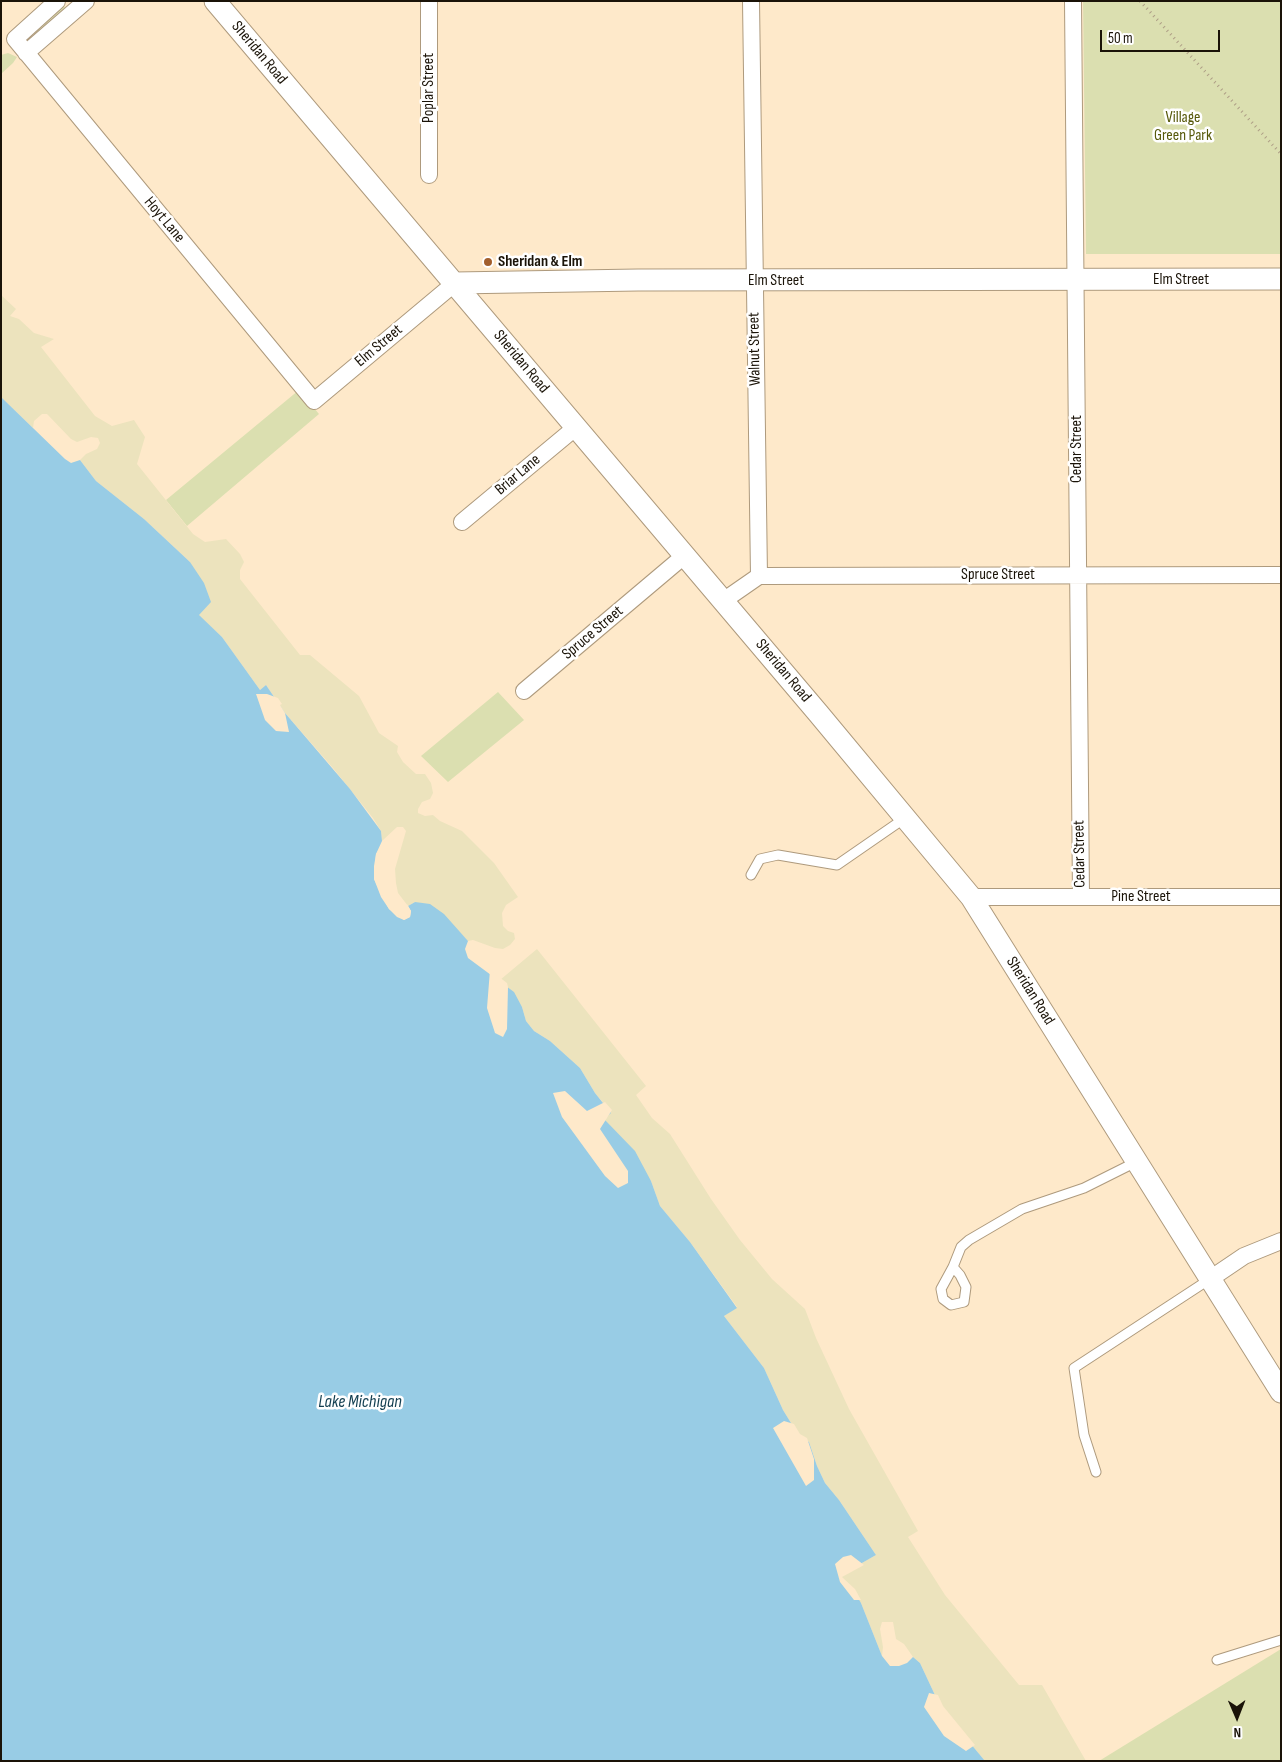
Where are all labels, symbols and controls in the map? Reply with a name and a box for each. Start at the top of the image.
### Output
street label: Sheridan Road [227,17,291,89]
scale bar [1102,20,1222,52]
text: 50 m [1108,29,1133,48]
street label: Poplar Street [419,53,439,123]
park label: Village Green Park [1154,108,1212,146]
street label: Hoyt Lane [139,193,189,247]
place label: Sheridan & Elm [498,252,582,272]
marker: Sheridan & Elm [482,256,494,268]
street label: Elm Street [1153,270,1209,290]
street label: Elm Street [748,271,804,291]
street label: Walnut Street [745,312,765,386]
street label: Elm Street [351,321,407,371]
street label: Sheridan Road [489,326,553,398]
street label: Cedar Street [1067,415,1087,483]
street label: Briar Lane [491,451,545,499]
street label: Spruce Street [961,565,1035,585]
street label: Spruce Street [559,602,627,664]
street label: Sheridan Road [751,635,815,707]
street label: Cedar Street [1070,820,1090,888]
street label: Pine Street [1111,887,1171,907]
street label: Sheridan Road [1002,953,1058,1029]
water label: Lake Michigan [318,1391,402,1413]
north arrow [1212,1692,1262,1742]
text: N [1233,1724,1241,1741]

